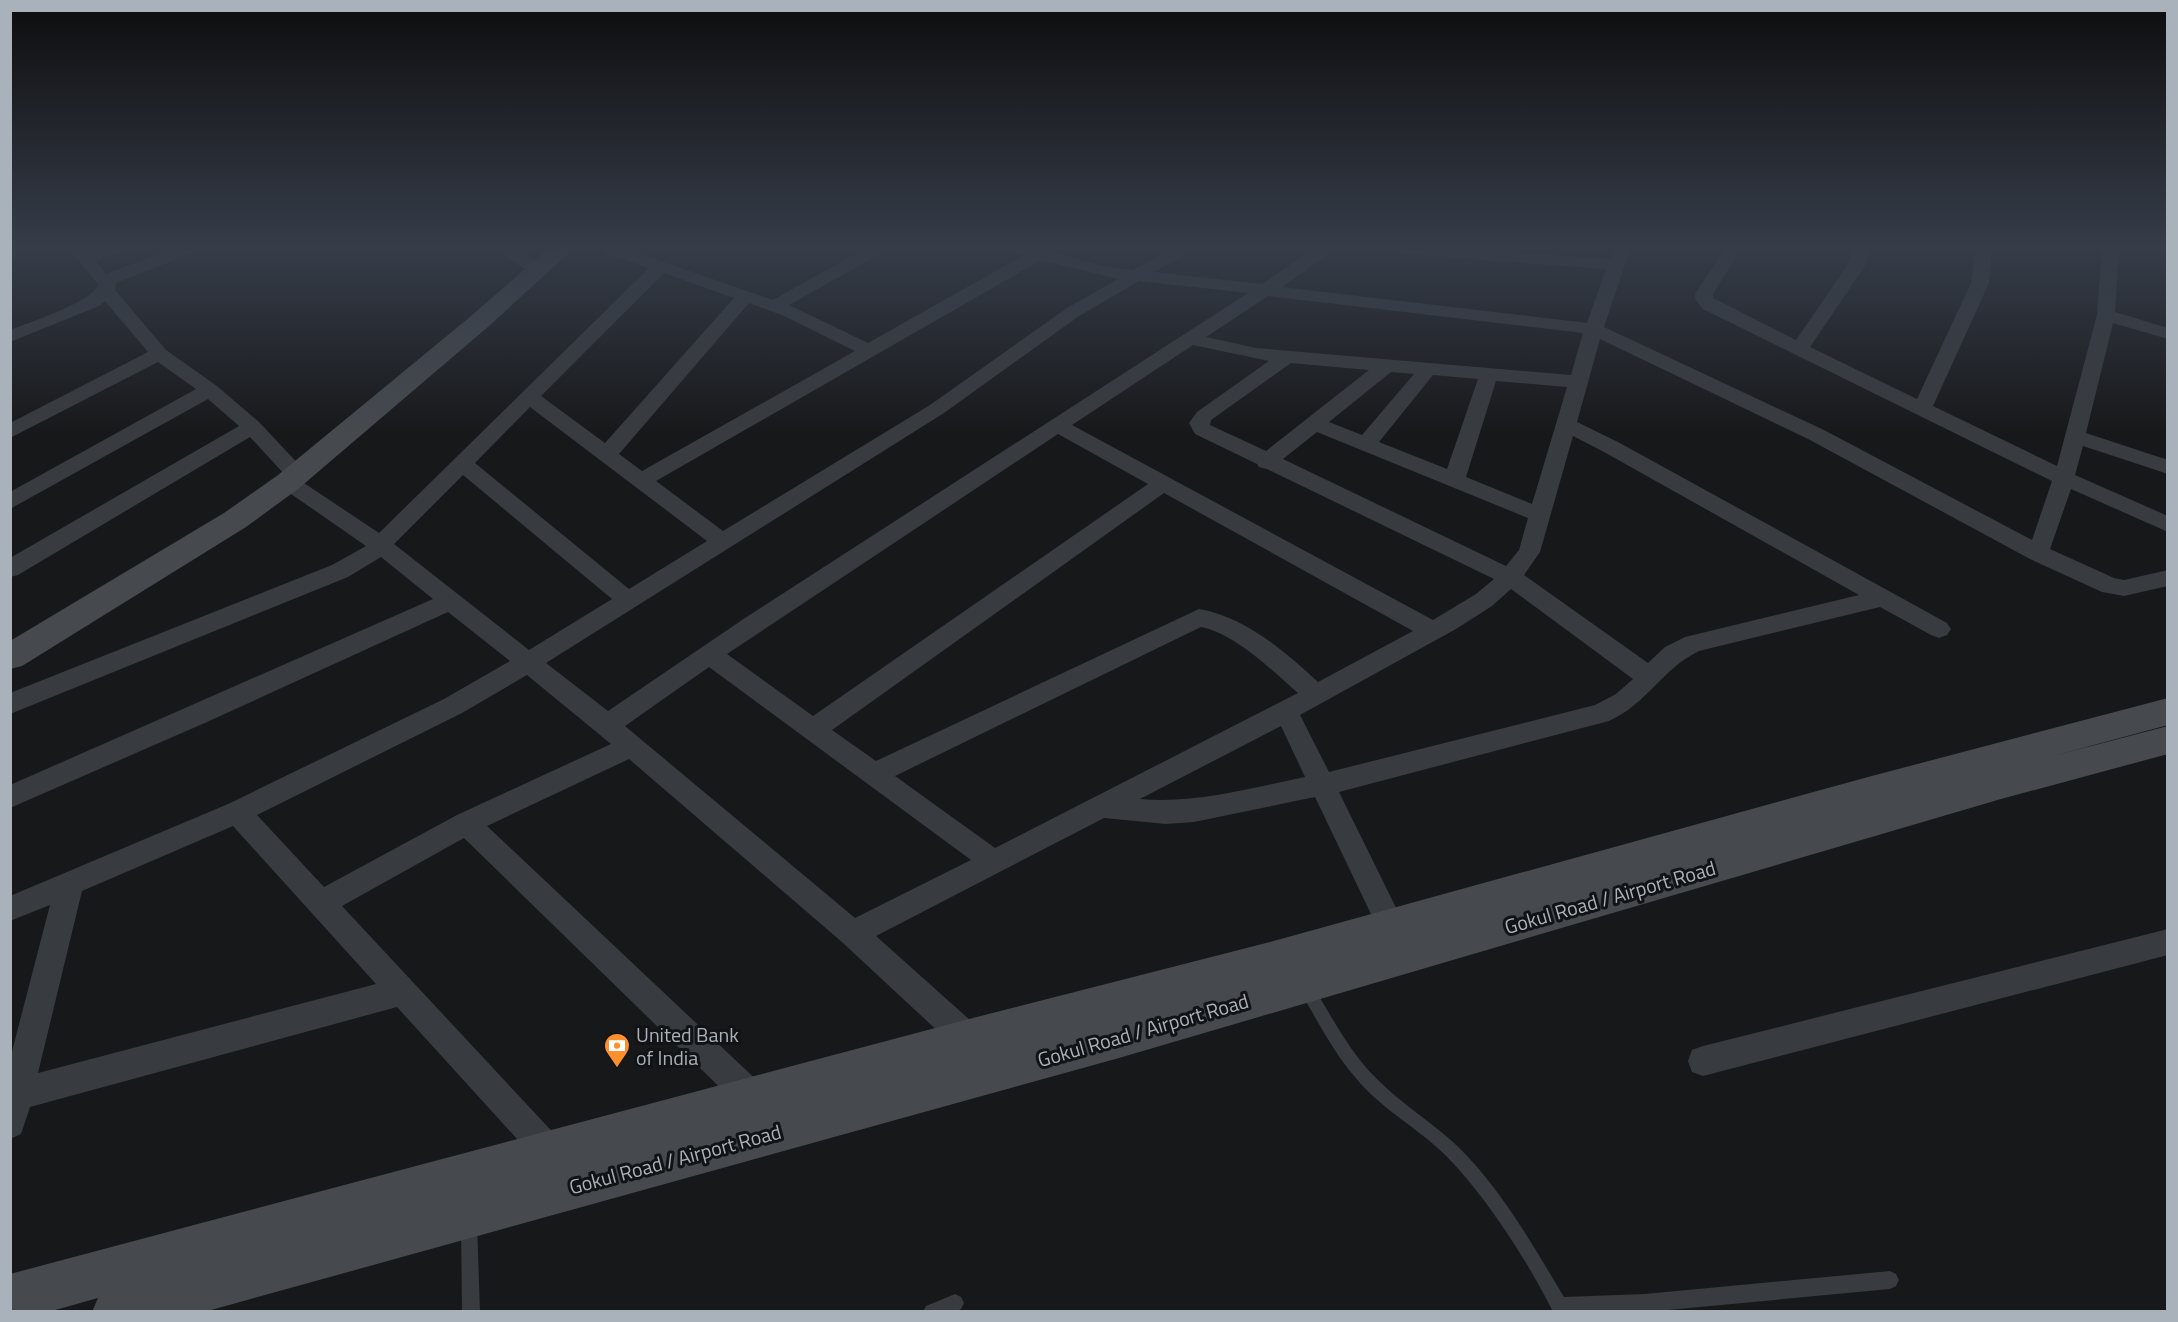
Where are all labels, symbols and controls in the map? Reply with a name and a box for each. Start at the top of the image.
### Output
street label: Gokul Road / Airport Road [1501,852,1719,942]
street label: Gokul Road / Airport Road [1034,985,1252,1075]
place label: United Bank of India [636,1019,739,1073]
bank icon: United Bank of India [602,1031,632,1069]
street label: Gokul Road / Airport Road [566,1116,784,1202]

